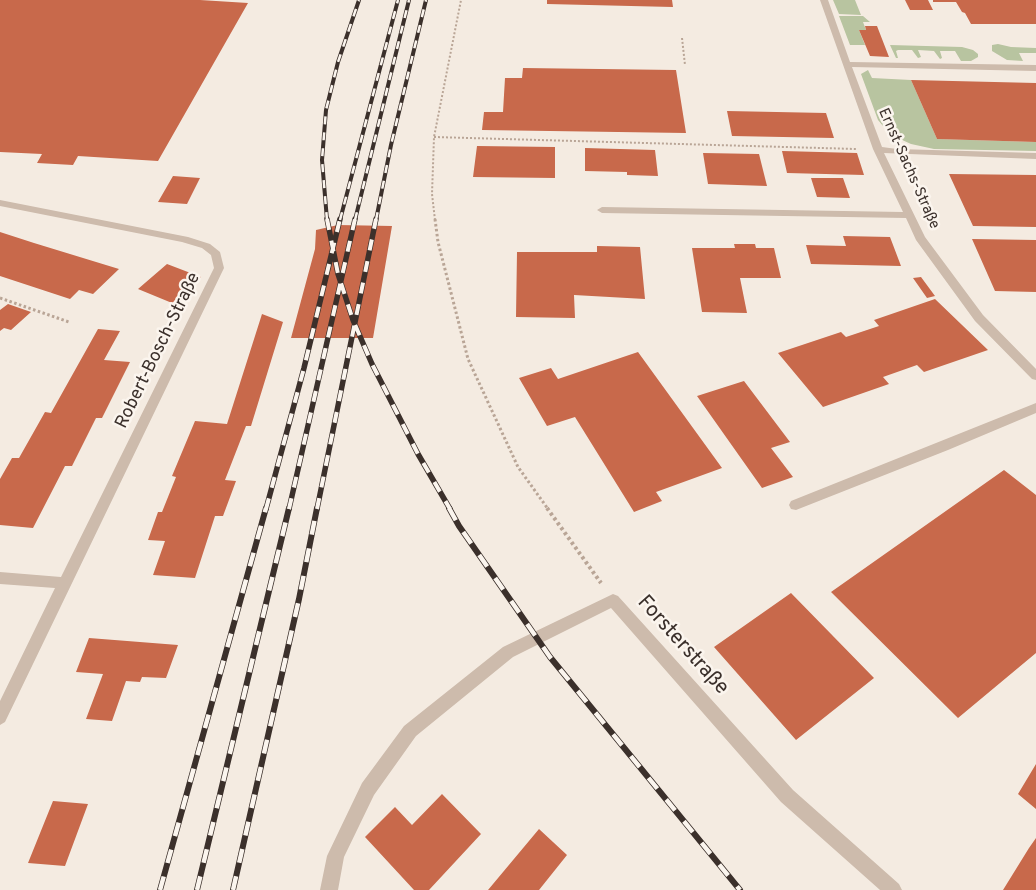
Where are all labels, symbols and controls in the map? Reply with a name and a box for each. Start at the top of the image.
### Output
street label: Ernst-Sachs-Straße [873,106,943,232]
street label: Robert-Bosch-Straße [112,270,206,432]
street label: Forsterstraße [631,591,733,701]

